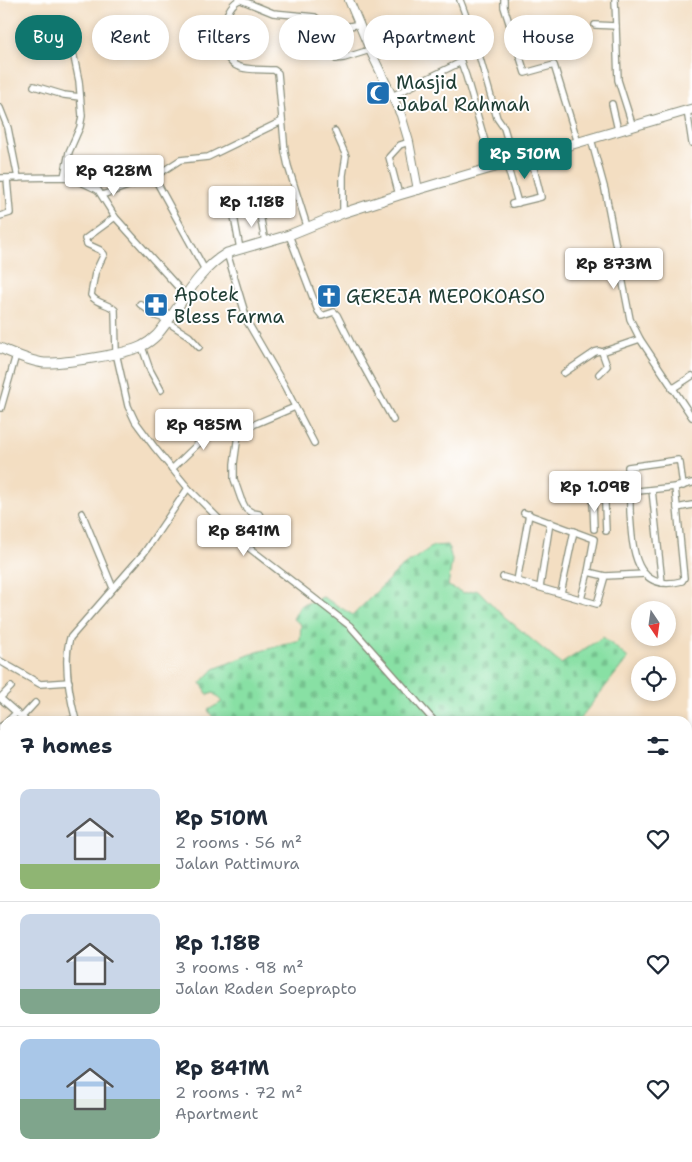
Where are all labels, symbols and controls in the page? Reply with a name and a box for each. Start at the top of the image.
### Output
chip: Buy [15,15,82,60]
chip: Rent [92,15,169,60]
chip: Filters [179,15,269,60]
chip: New [279,15,354,60]
chip: Apartment [364,15,494,60]
chip: House [504,15,593,60]
place label: Masjid Jabal Rahmah [396,70,530,117]
mosque icon: Masjid Jabal Rahmah [365,80,391,106]
pin: Rp 510M [479,138,571,180]
text: Rp 510M [490,143,560,164]
pin: Rp 928M [68,154,160,197]
text: Rp 928M [76,160,152,181]
pin: Rp 1.18B [200,186,304,228]
text: Rp 1.18B [220,191,284,212]
pin: Rp 873M [568,248,660,290]
text: Rp 873M [576,253,652,274]
place label: Apotek Bless Farma [174,282,284,329]
church icon: GEREJA MEPOKOASO [316,283,342,309]
place label: GEREJA MEPOKOASO [346,284,545,309]
pharmacy icon: Apotek Bless Farma [143,292,169,318]
pin: Rp 985M [158,408,250,451]
text: Rp 985M [166,414,242,435]
pin: Rp 1.09B [543,470,647,513]
text: Rp 1.09B [560,476,630,497]
pin: Rp 841M [198,514,290,557]
text: Rp 841M [208,520,280,541]
north arrow [631,601,676,646]
map controls [631,601,676,701]
button: locate [631,656,676,701]
text: 7 homes [20,732,112,760]
icon: filters [644,732,672,760]
text: Rp 510M [175,804,268,832]
icon: home [60,809,120,869]
icon: heart [644,825,672,853]
text: 2 rooms · 56 m² [175,832,302,853]
text: Jalan Pattimura [175,853,299,874]
text: Rp 1.18B [175,929,260,957]
icon: home [60,934,120,994]
icon: heart [644,950,672,978]
text: 3 rooms · 98 m² [175,957,304,978]
text: Jalan Raden Soeprapto [175,978,357,999]
text: Rp 841M [175,1054,269,1082]
icon: home [60,1059,120,1119]
icon: heart [644,1075,672,1103]
text: 2 rooms · 72 m² [175,1082,303,1103]
text: Apartment [175,1103,258,1124]

